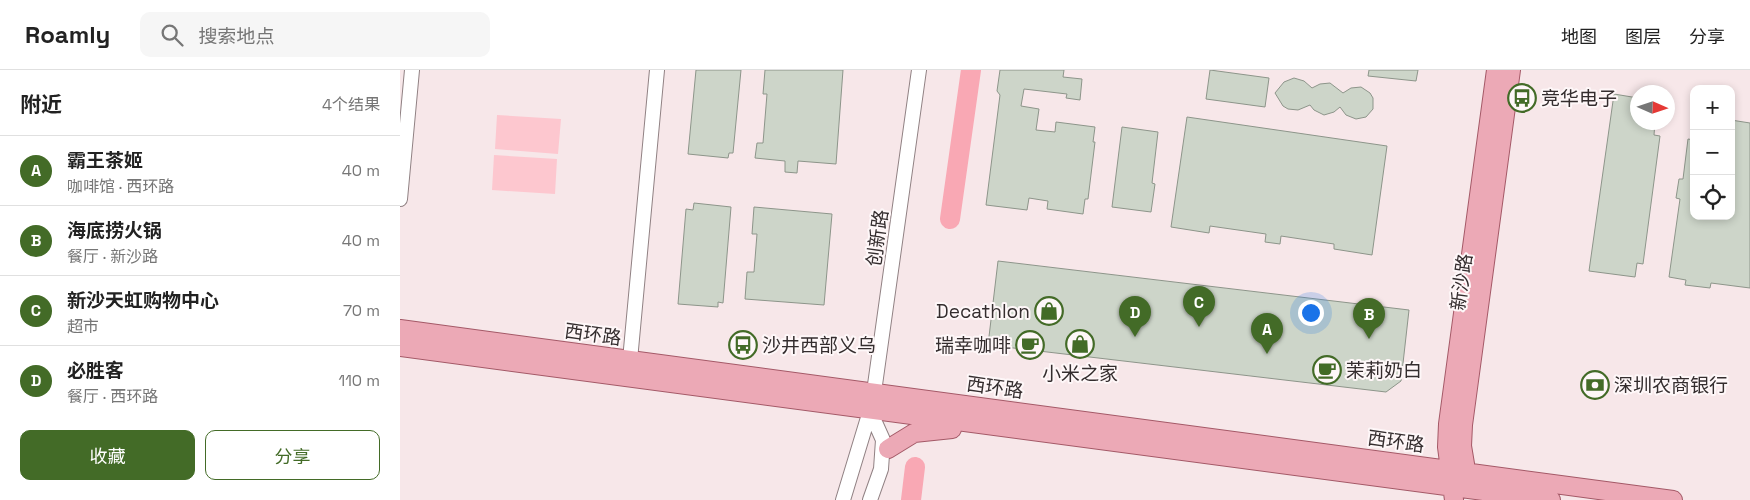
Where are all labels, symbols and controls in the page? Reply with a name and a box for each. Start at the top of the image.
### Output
search box [140,12,490,57]
text: Roamly [25,19,110,50]
icon: search [158,21,186,49]
text: 搜索地点 [198,24,274,49]
text: 地图 [1561,25,1597,48]
text: 图层 [1625,25,1661,48]
text: 分享 [1689,25,1725,48]
bus stop icon: 竞华电子 [1507,83,1537,113]
north arrow [1630,85,1675,130]
map controls [1690,85,1735,220]
button: + [1690,85,1735,130]
place label: 竞华电子 [1541,86,1617,111]
text: 附近 [20,91,62,118]
text: 4个结果 [322,94,380,115]
button: − [1690,130,1735,175]
text: 霸王茶姬 [67,148,143,173]
text: A [31,160,41,181]
text: 40 m [342,160,380,181]
button: locate [1690,175,1735,220]
text: 咖啡馆 · 西环路 [67,176,174,197]
street label: 创新路 [861,208,894,268]
text: 海底捞火锅 [67,218,162,243]
text: B [31,230,41,251]
text: 40 m [342,230,380,251]
text: 餐厅 · 新沙路 [67,246,158,267]
street label: 新沙路 [1445,252,1478,312]
pin: C [1183,286,1215,327]
text: 新沙天虹购物中心 [67,288,219,313]
shop icon: Decathlon [1034,296,1064,326]
pin: D [1119,296,1151,337]
pin: B [1353,298,1385,339]
place label: Decathlon [936,299,1030,324]
text: C [31,300,41,321]
text: 70 m [343,300,380,321]
your location [1298,300,1324,326]
pin: A [1251,313,1283,354]
text: 超市 [67,316,99,337]
street label: 西环路 [563,318,623,351]
shop icon: 小米之家 [1065,329,1095,359]
bus stop icon: 沙井西部义乌 [728,330,758,360]
cafe icon: 瑞幸咖啡 [1015,330,1045,360]
place label: 沙井西部义乌 [762,333,876,358]
place label: 瑞幸咖啡 [935,333,1011,358]
cafe icon: 茉莉奶白 [1312,355,1342,385]
text: 必胜客 [67,358,124,383]
place label: 茉莉奶白 [1346,358,1422,383]
place label: 小米之家 [1042,361,1118,386]
text: D [31,370,41,391]
text: 110 m [338,370,380,391]
bank icon: 深圳农商银行 [1580,370,1610,400]
street label: 西环路 [965,371,1025,404]
place label: 深圳农商银行 [1614,373,1728,398]
text: 餐厅 · 西环路 [67,386,158,407]
street label: 西环路 [1366,425,1426,458]
button: 收藏 [20,430,195,480]
button: 分享 [205,430,380,480]

